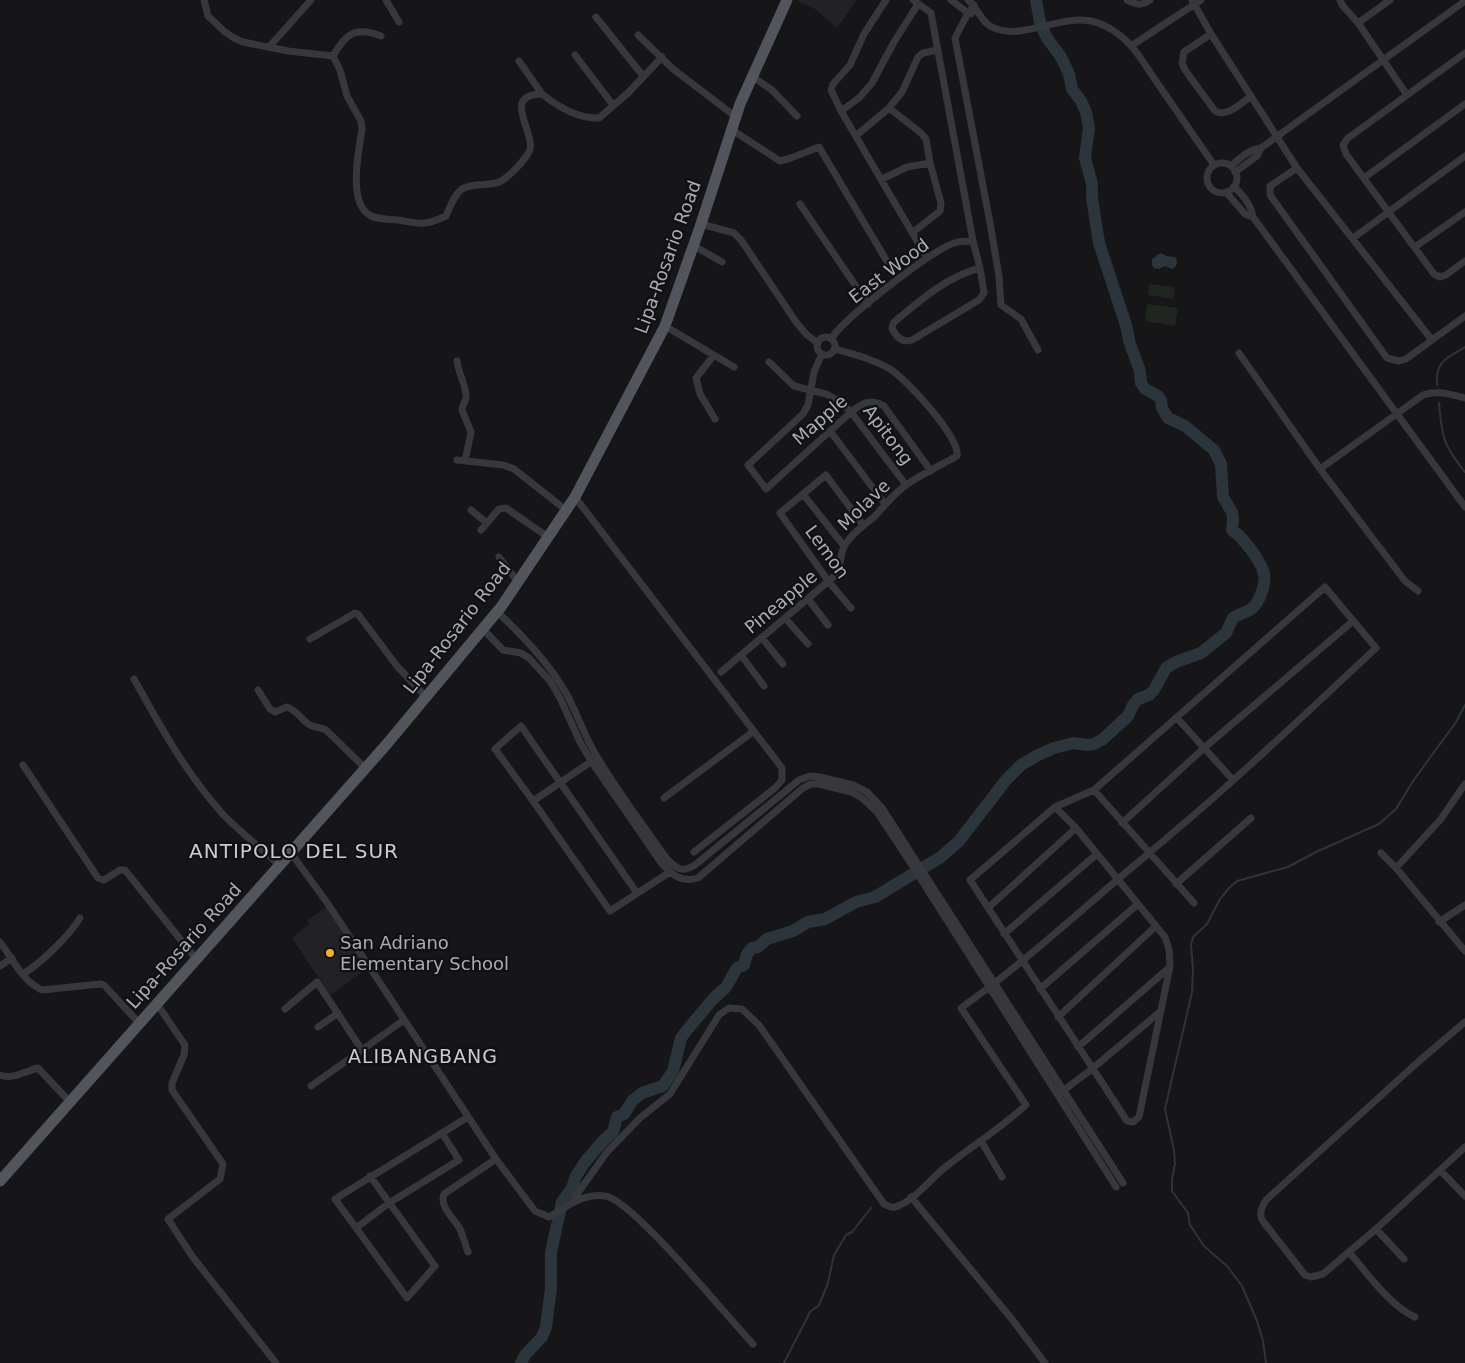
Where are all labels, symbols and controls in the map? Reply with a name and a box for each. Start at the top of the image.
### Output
street label: Lipa-Rosario Road [630,177,705,336]
street label: East Wood [845,234,933,308]
street label: Mapple [788,390,851,449]
street label: Apitong [859,401,918,469]
street label: Molave [833,475,894,535]
street label: Lemon [801,521,854,582]
street label: Lipa-Rosario Road [399,558,515,698]
street label: Pineapple [740,565,821,638]
district label: ANTIPOLO DEL SUR [189,839,399,863]
street label: Lipa-Rosario Road [122,879,245,1013]
place label: San Adriano Elementary School [340,932,509,974]
marker: San Adriano Elementary School [324,947,336,959]
district label: ALIBANGBANG [348,1045,498,1067]

